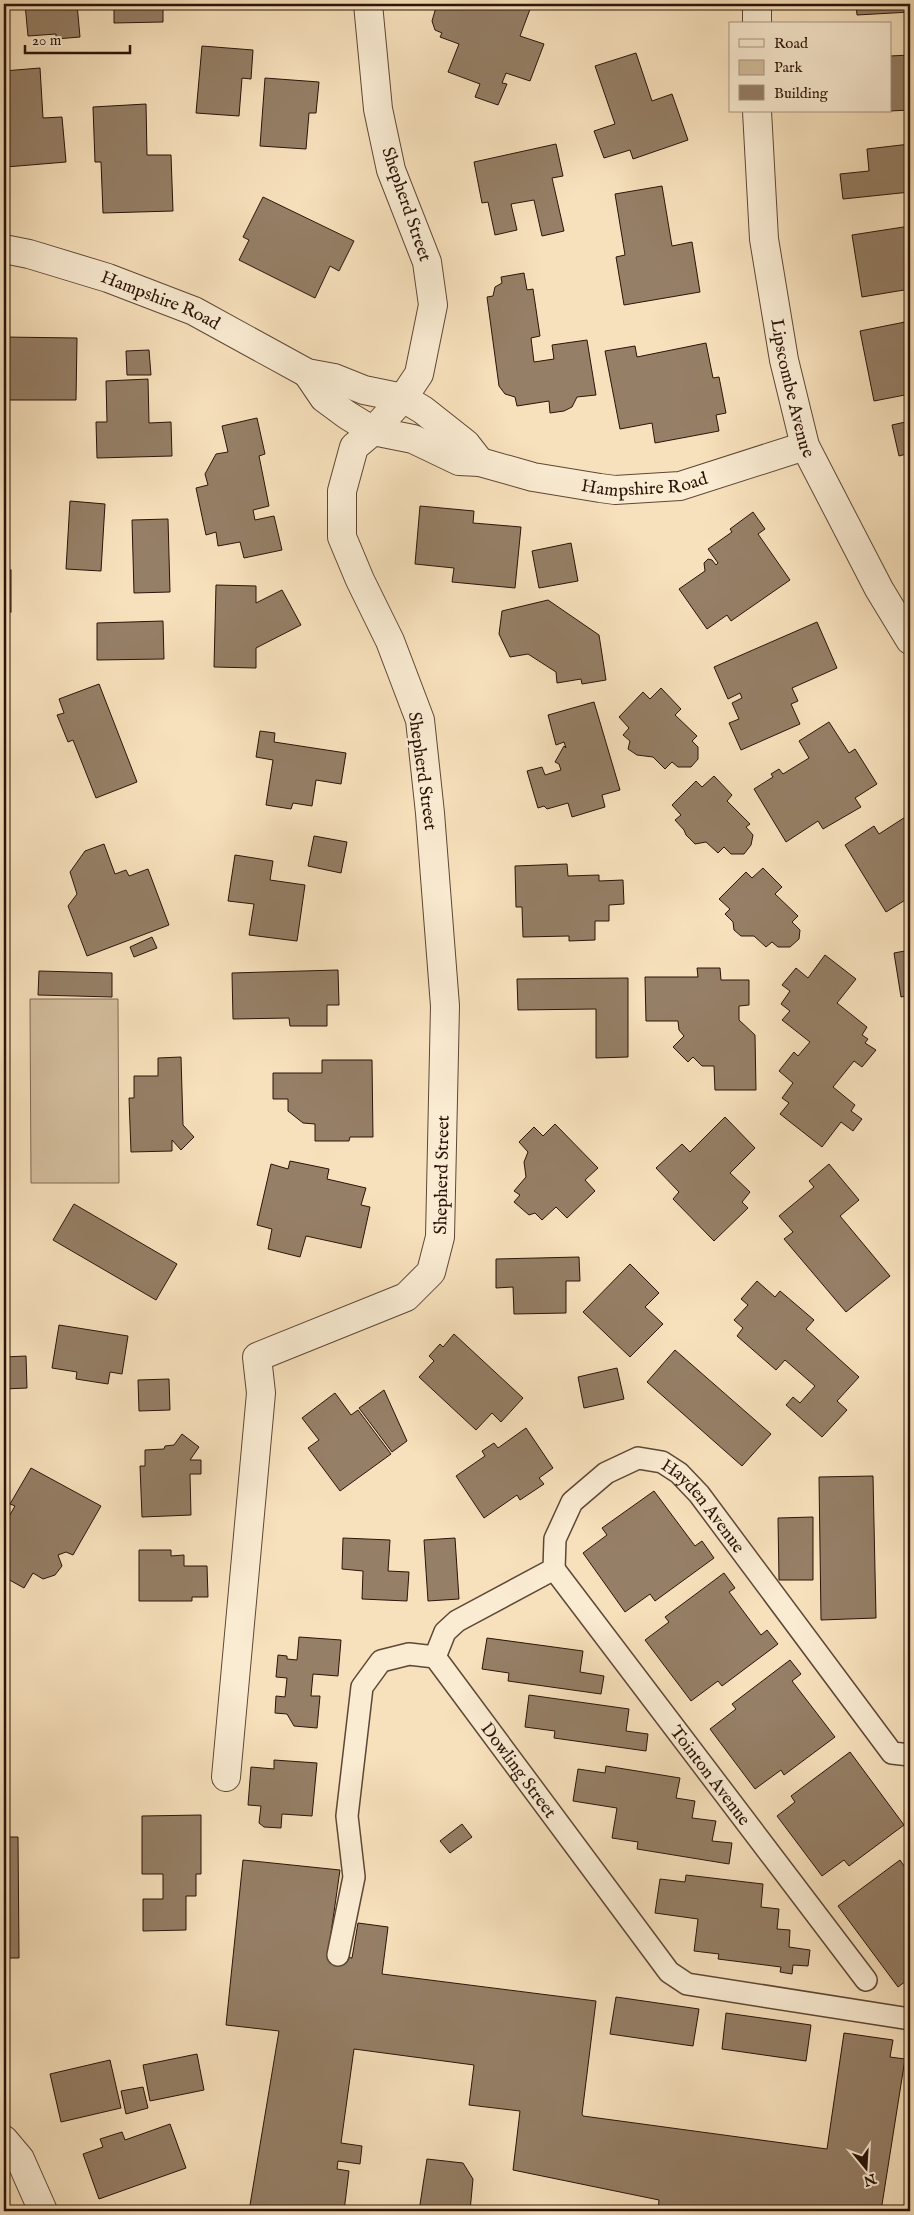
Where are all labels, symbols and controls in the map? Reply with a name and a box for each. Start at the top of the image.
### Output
scale bar [25,22,130,54]
legend [729,22,892,112]
text: 20 m [32,31,62,50]
text: Road [774,34,809,53]
text: Park [774,58,804,77]
text: Building [774,84,829,103]
street label: Shepherd Street [375,144,436,265]
street label: Hampshire Road [97,266,224,336]
street label: Lipscombe Avenue [764,317,819,462]
street label: Hampshire Road [579,468,711,503]
street label: Shepherd Street [402,711,441,832]
street label: Shepherd Street [430,1115,456,1235]
street label: Hayden Avenue [656,1454,749,1558]
street label: Dowling Street [475,1719,561,1823]
street label: Tointon Avenue [664,1722,755,1831]
north arrow [842,2142,892,2192]
text: N [861,2169,879,2190]

